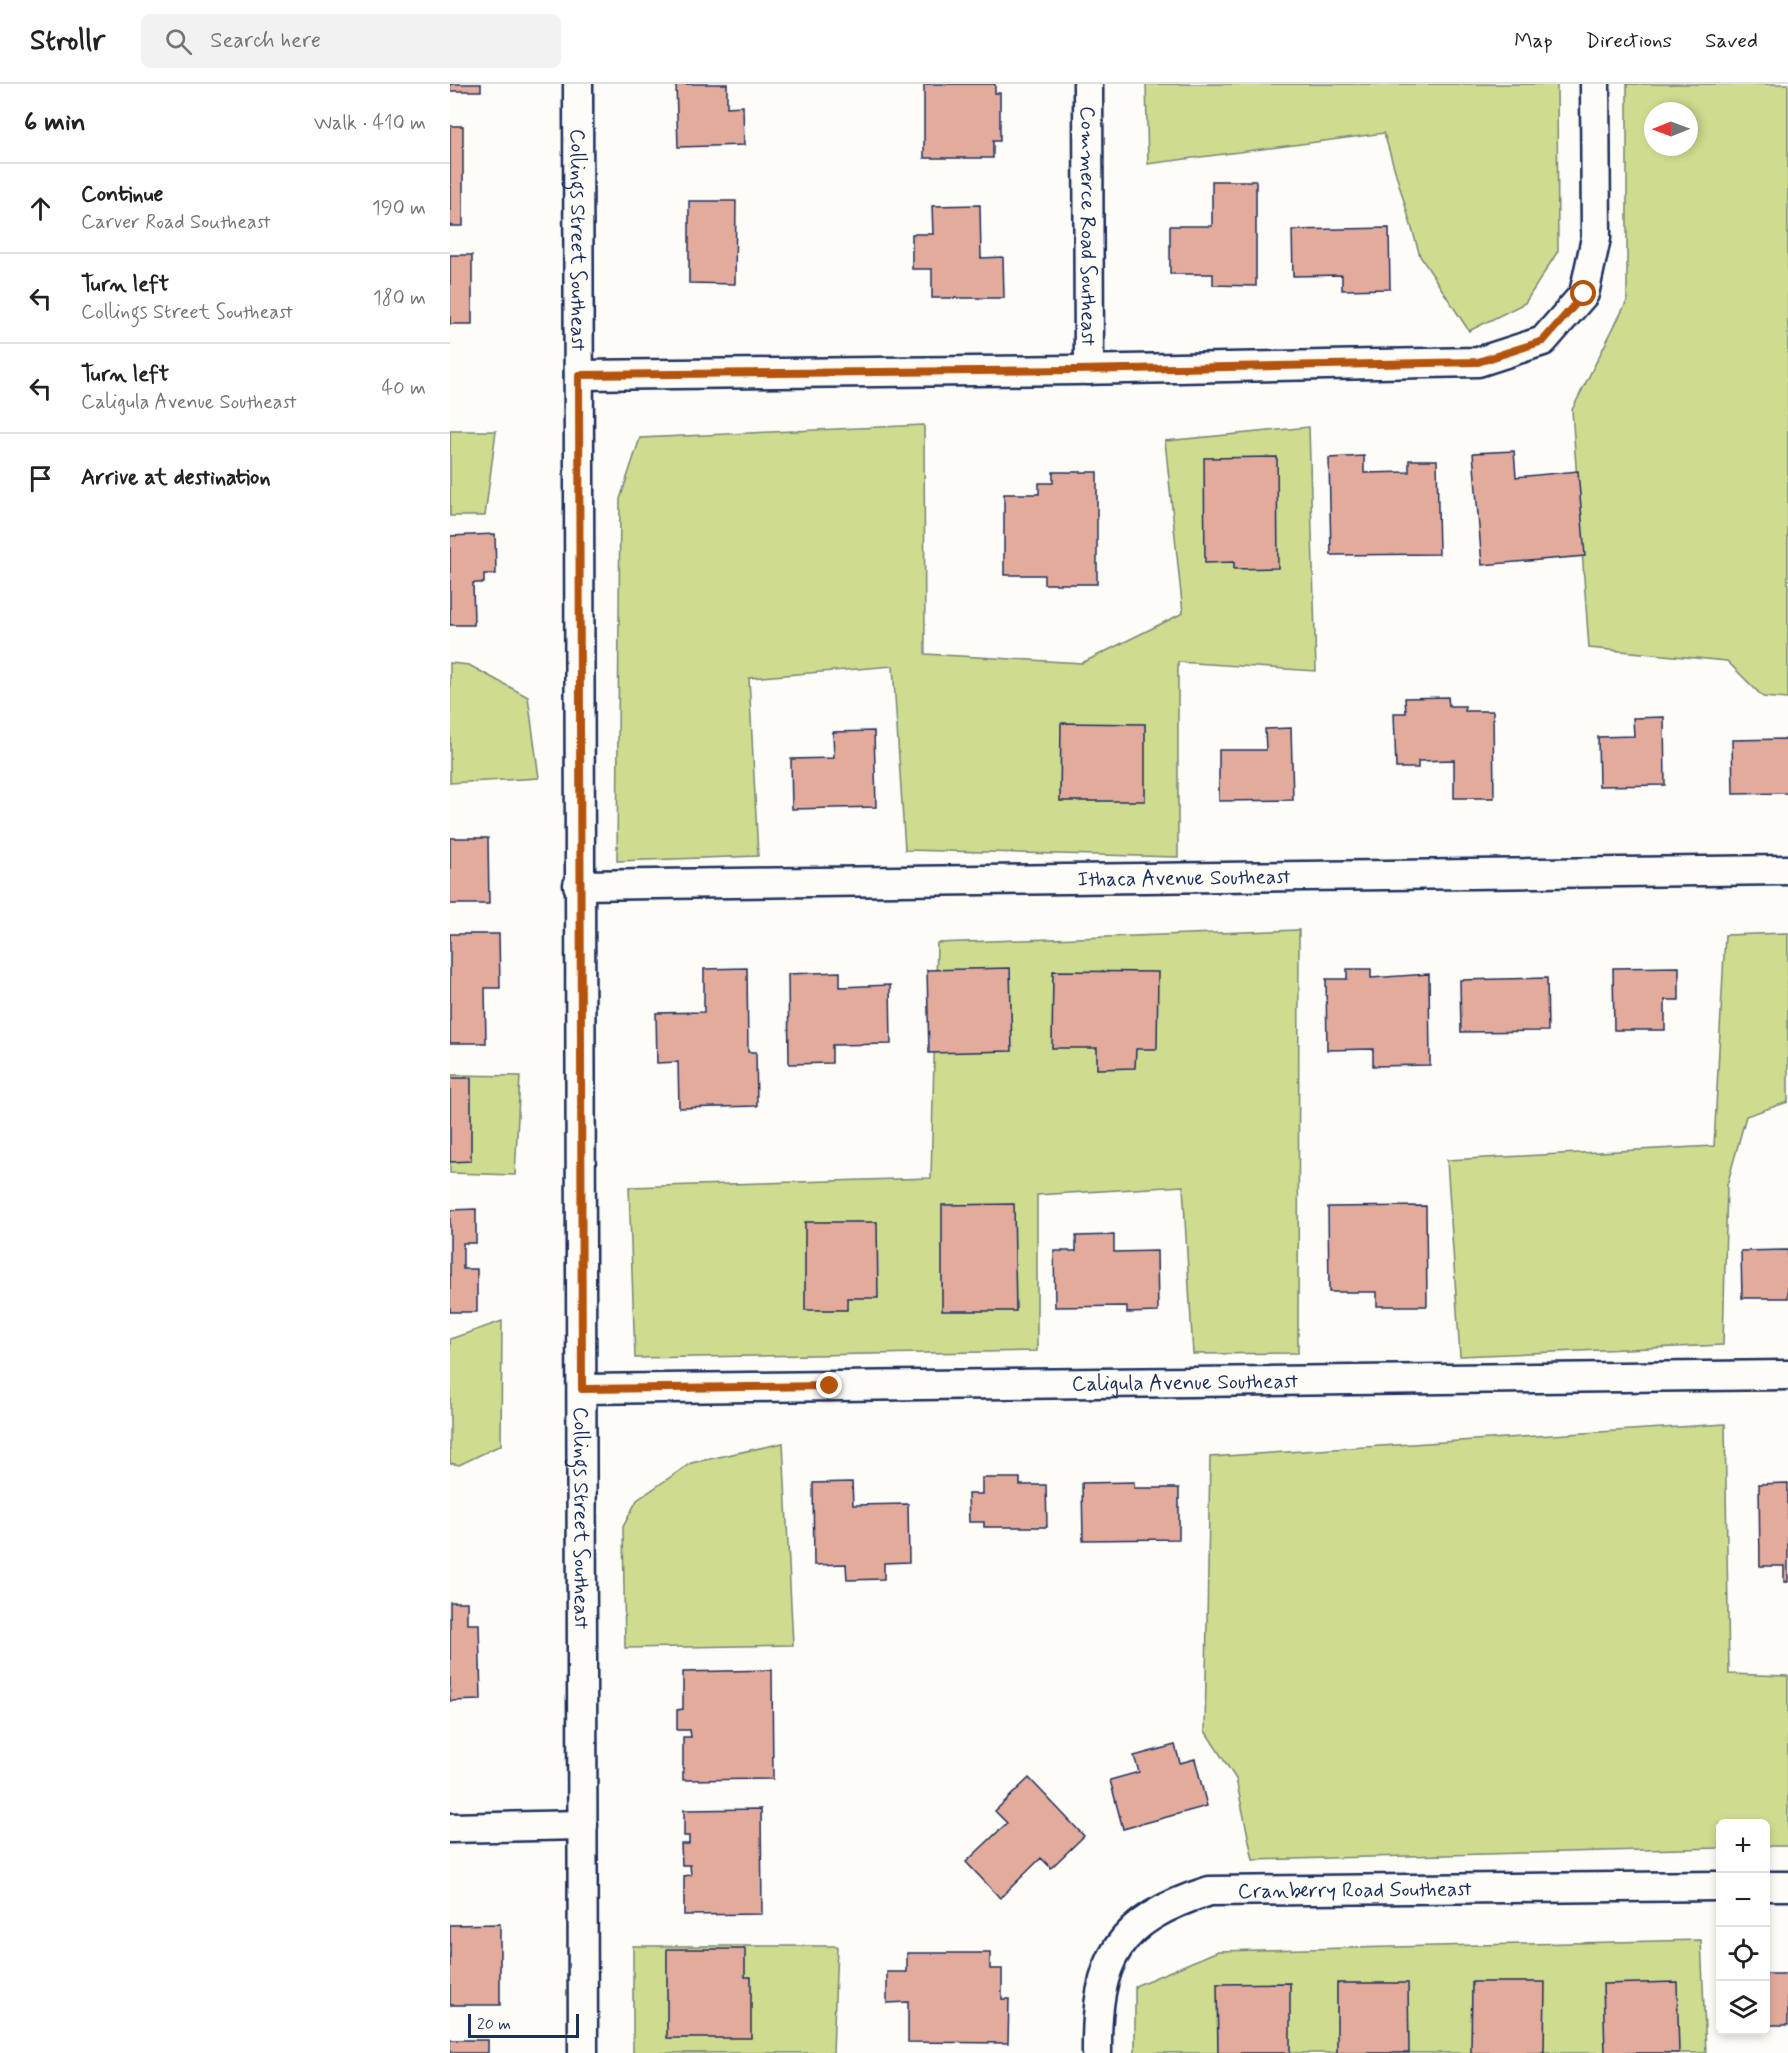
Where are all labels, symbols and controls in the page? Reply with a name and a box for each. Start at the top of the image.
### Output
search box [141,14,561,68]
text: Strollr [30,23,105,60]
icon: search [162,25,195,58]
text: Search here [210,27,321,55]
text: Map [1514,27,1553,55]
text: Directions [1586,27,1672,55]
text: Saved [1705,27,1758,55]
north arrow [1644,102,1698,156]
text: 6 min [24,106,86,140]
street label: Commerce Road Southeast [1073,106,1102,347]
text: Walk · 410 m [314,110,426,137]
street label: Collings Street Southeast [561,129,592,352]
text: Continue [81,181,163,209]
icon: ahead [24,192,57,225]
text: 190 m [372,195,426,222]
text: Carver Road Southeast [81,209,271,236]
text: Turn left [81,271,169,299]
route start [1570,280,1596,306]
icon: left [24,282,57,315]
text: 180 m [373,285,426,312]
text: Collings Street Southeast [81,299,293,326]
text: Turn left [81,361,169,389]
icon: left [24,372,57,405]
text: 40 m [382,375,426,402]
text: Caligula Avenue Southeast [81,389,296,416]
icon: arrive [24,462,57,495]
text: Arrive at destination [81,464,271,492]
street label: Ithaca Avenue Southeast [1077,863,1291,894]
street label: Caligula Avenue Southeast [1072,1368,1299,1398]
route end [816,1372,842,1398]
street label: Collings Street Southeast [564,1407,595,1630]
map controls [1716,1819,1770,2035]
button: + [1716,1819,1770,1873]
button: − [1716,1873,1770,1927]
street label: Cranberry Road Southeast [1238,1875,1472,1906]
button: locate [1716,1927,1770,1981]
button: layers [1716,1981,1770,2035]
scale bar [468,2011,579,2038]
text: 20 m [477,2014,511,2035]

